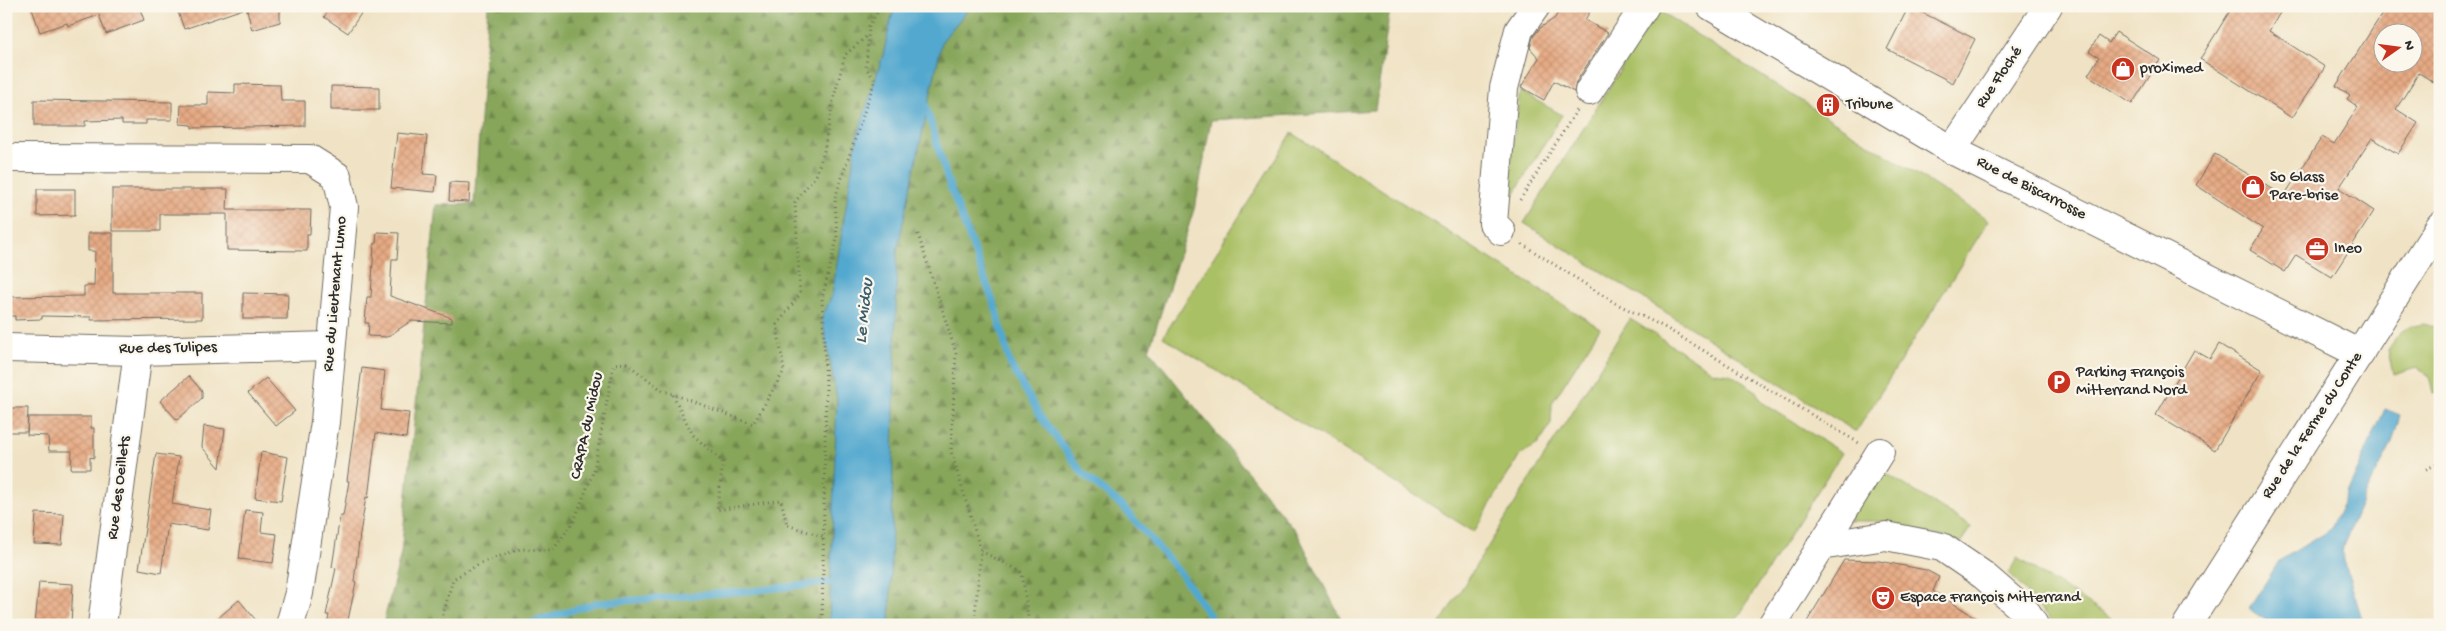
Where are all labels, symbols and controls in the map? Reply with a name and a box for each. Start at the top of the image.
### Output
north arrow [2374,22,2424,72]
text: N [2399,39,2418,52]
street label: Rue Floché [1972,43,2028,112]
shop icon: proximed [2110,56,2136,82]
place label: proximed [2139,60,2204,79]
building icon: Tribune [1815,92,1841,118]
place label: Tribune [1845,96,1894,115]
street label: Rue de Biscarrosse [1973,153,2090,225]
place label: So Glass Pare-brise [2269,169,2339,206]
shop icon: So Glass Pare-brise [2240,174,2266,200]
street label: Rue du Lieutenant Lumo [320,215,352,373]
office icon: Ineo [2304,236,2330,262]
place label: Ineo [2334,240,2362,259]
water label: Le Midou [851,276,879,344]
street label: Rue des Tulipes [119,339,218,359]
street label: Rue de la Ferme du Conte [2258,348,2368,503]
place label: Parking François Mitterrand Nord [2075,364,2188,401]
parking icon: Parking François Mitterrand Nord [2046,369,2072,395]
street label: CRAPA du Midou [567,370,609,481]
street label: Rue des Oeillets [104,434,136,541]
theatre icon: Espace François Mitterrand [1870,585,1896,611]
place label: Espace François Mitterrand [1900,589,2082,608]

